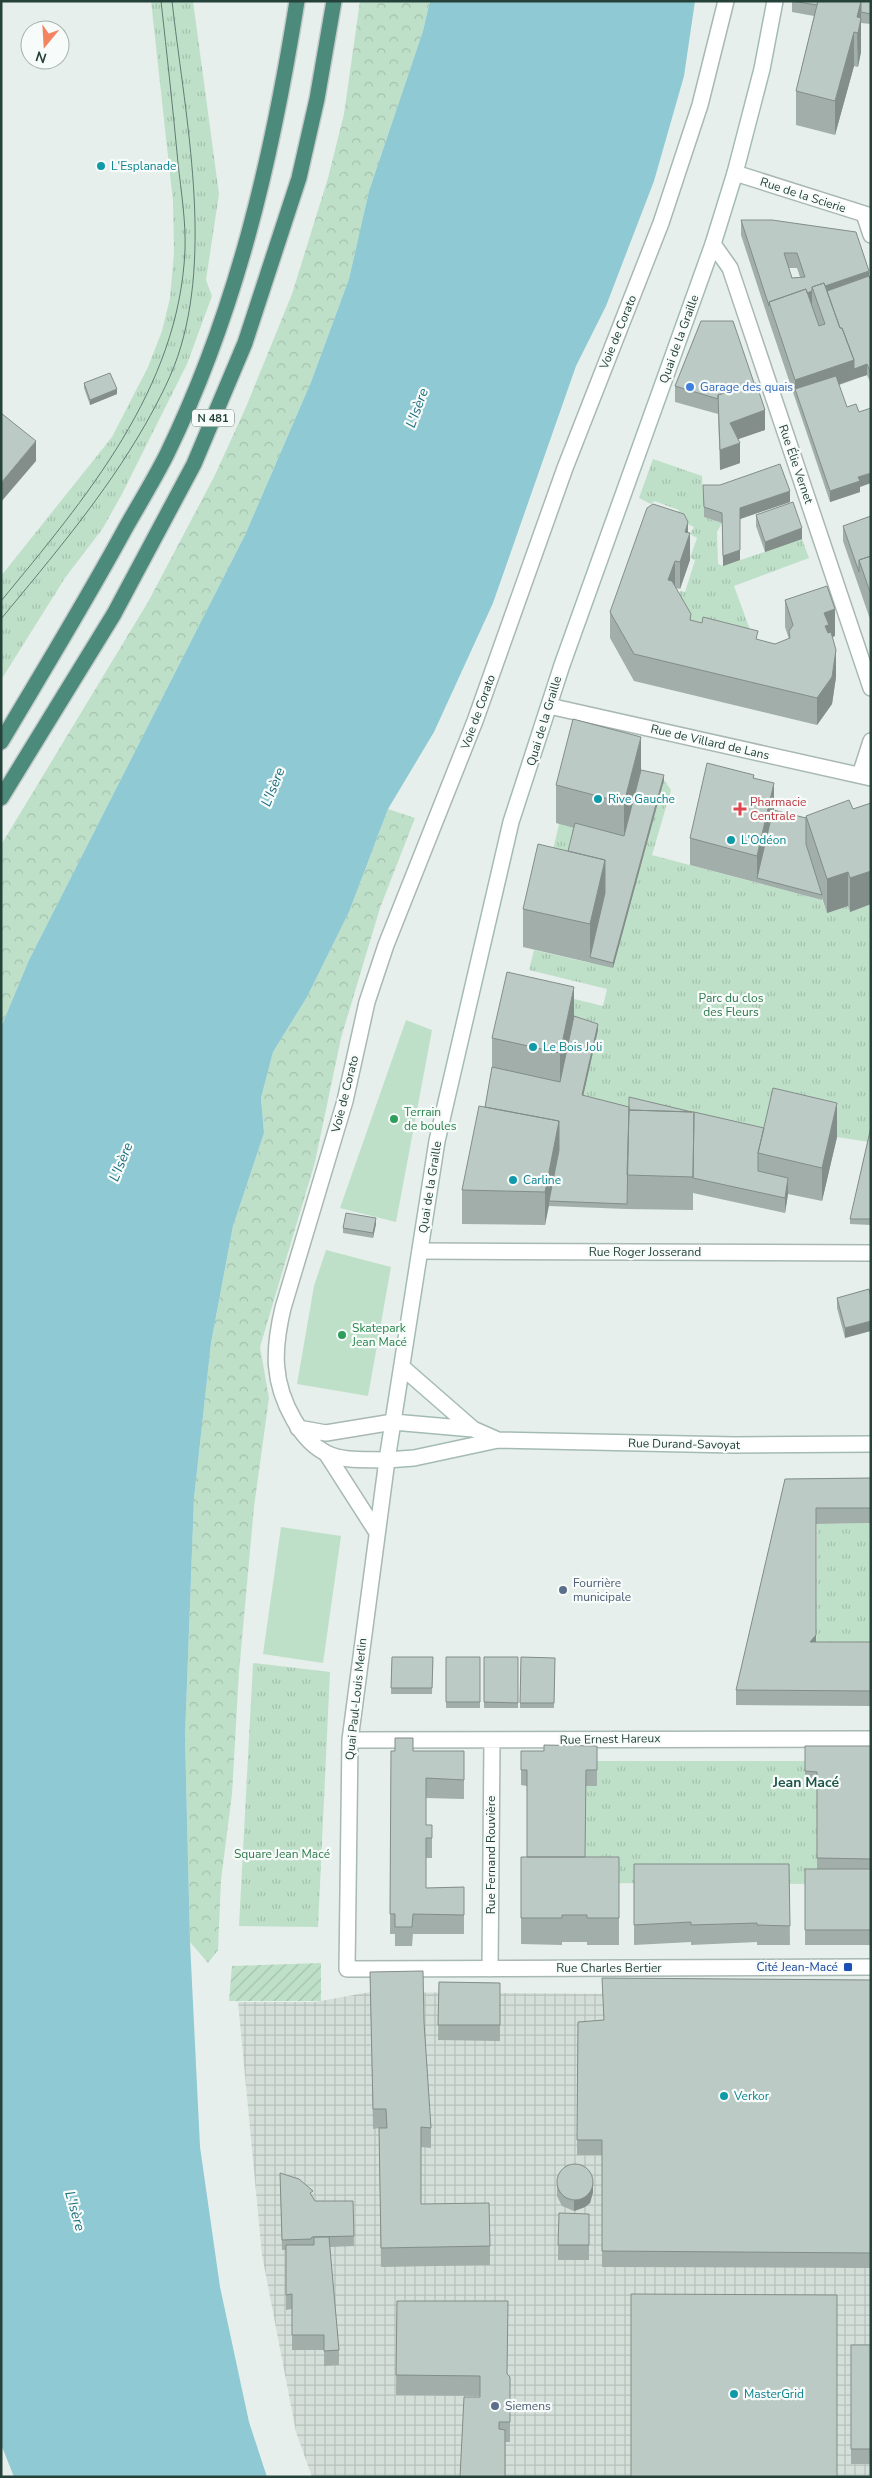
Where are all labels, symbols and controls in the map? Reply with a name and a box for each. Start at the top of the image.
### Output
north arrow [20,20,70,70]
text: N [33,46,49,68]
place label: L'Esplanade [111,158,176,174]
marker: L'Esplanade [95,160,107,172]
street label: Rue de la Scierie [758,174,848,216]
street label: Voie de Corato [595,292,640,372]
street label: Quai de la Graille [656,292,702,386]
place label: Garage des quais [700,379,793,395]
marker: Garage des quais [684,381,696,393]
water label: L'Isère [401,385,433,430]
road number: N 481 [192,409,234,426]
street label: Rue Élie Vernet [775,422,817,506]
street label: Voie de Corato [457,672,499,753]
street label: Quai de la Graille [523,674,565,768]
street label: Rue de Villard de Lans [649,721,771,764]
water label: L'Isère [257,764,290,810]
place label: Rive Gauche [608,791,675,807]
marker: Rive Gauche [592,793,604,805]
place label: Pharmacie Centrale [750,794,806,824]
marker: Pharmacie Centrale [734,803,746,815]
place label: L'Odéon [741,832,786,848]
marker: L'Odéon [725,834,737,846]
park label: Parc du clos des Fleurs [699,990,764,1020]
place label: Le Bois Joli [543,1039,602,1055]
marker: Le Bois Joli [527,1041,539,1053]
street label: Voie de Corato [327,1054,362,1135]
place label: Terrain de boules [404,1104,457,1134]
marker: Terrain de boules [388,1113,400,1125]
water label: L'Isère [105,1139,138,1185]
street label: Quai de la Graille [415,1140,445,1234]
place label: Carline [523,1172,561,1188]
marker: Carline [507,1174,519,1186]
street label: Rue Roger Josserand [589,1244,701,1260]
place label: Skatepark Jean Macé [351,1320,407,1350]
marker: Skatepark Jean Macé [336,1329,348,1341]
street label: Rue Durand-Savoyat [628,1435,741,1453]
place label: Fourrière municipale [573,1575,631,1605]
marker: Fourrière municipale [557,1584,569,1596]
street label: Quai Paul-Louis Merlin [342,1637,370,1761]
street label: Rue Ernest Hareux [559,1730,661,1748]
district label: Jean Macé [772,1773,839,1792]
street label: Rue Fernand Rouvière [483,1796,499,1914]
park label: Square Jean Macé [234,1846,330,1862]
place label: Cité Jean-Macé [757,1959,838,1975]
street label: Rue Charles Bertier [556,1960,662,1976]
marker: Cité Jean-Macé [842,1961,854,1973]
place label: Verkor [733,2088,770,2104]
marker: Verkor [718,2090,730,2102]
water label: L'Isère [60,2189,90,2234]
place label: MasterGrid [744,2386,804,2402]
marker: MasterGrid [728,2388,740,2400]
place label: Siemens [505,2398,551,2414]
marker: Siemens [489,2400,501,2412]

